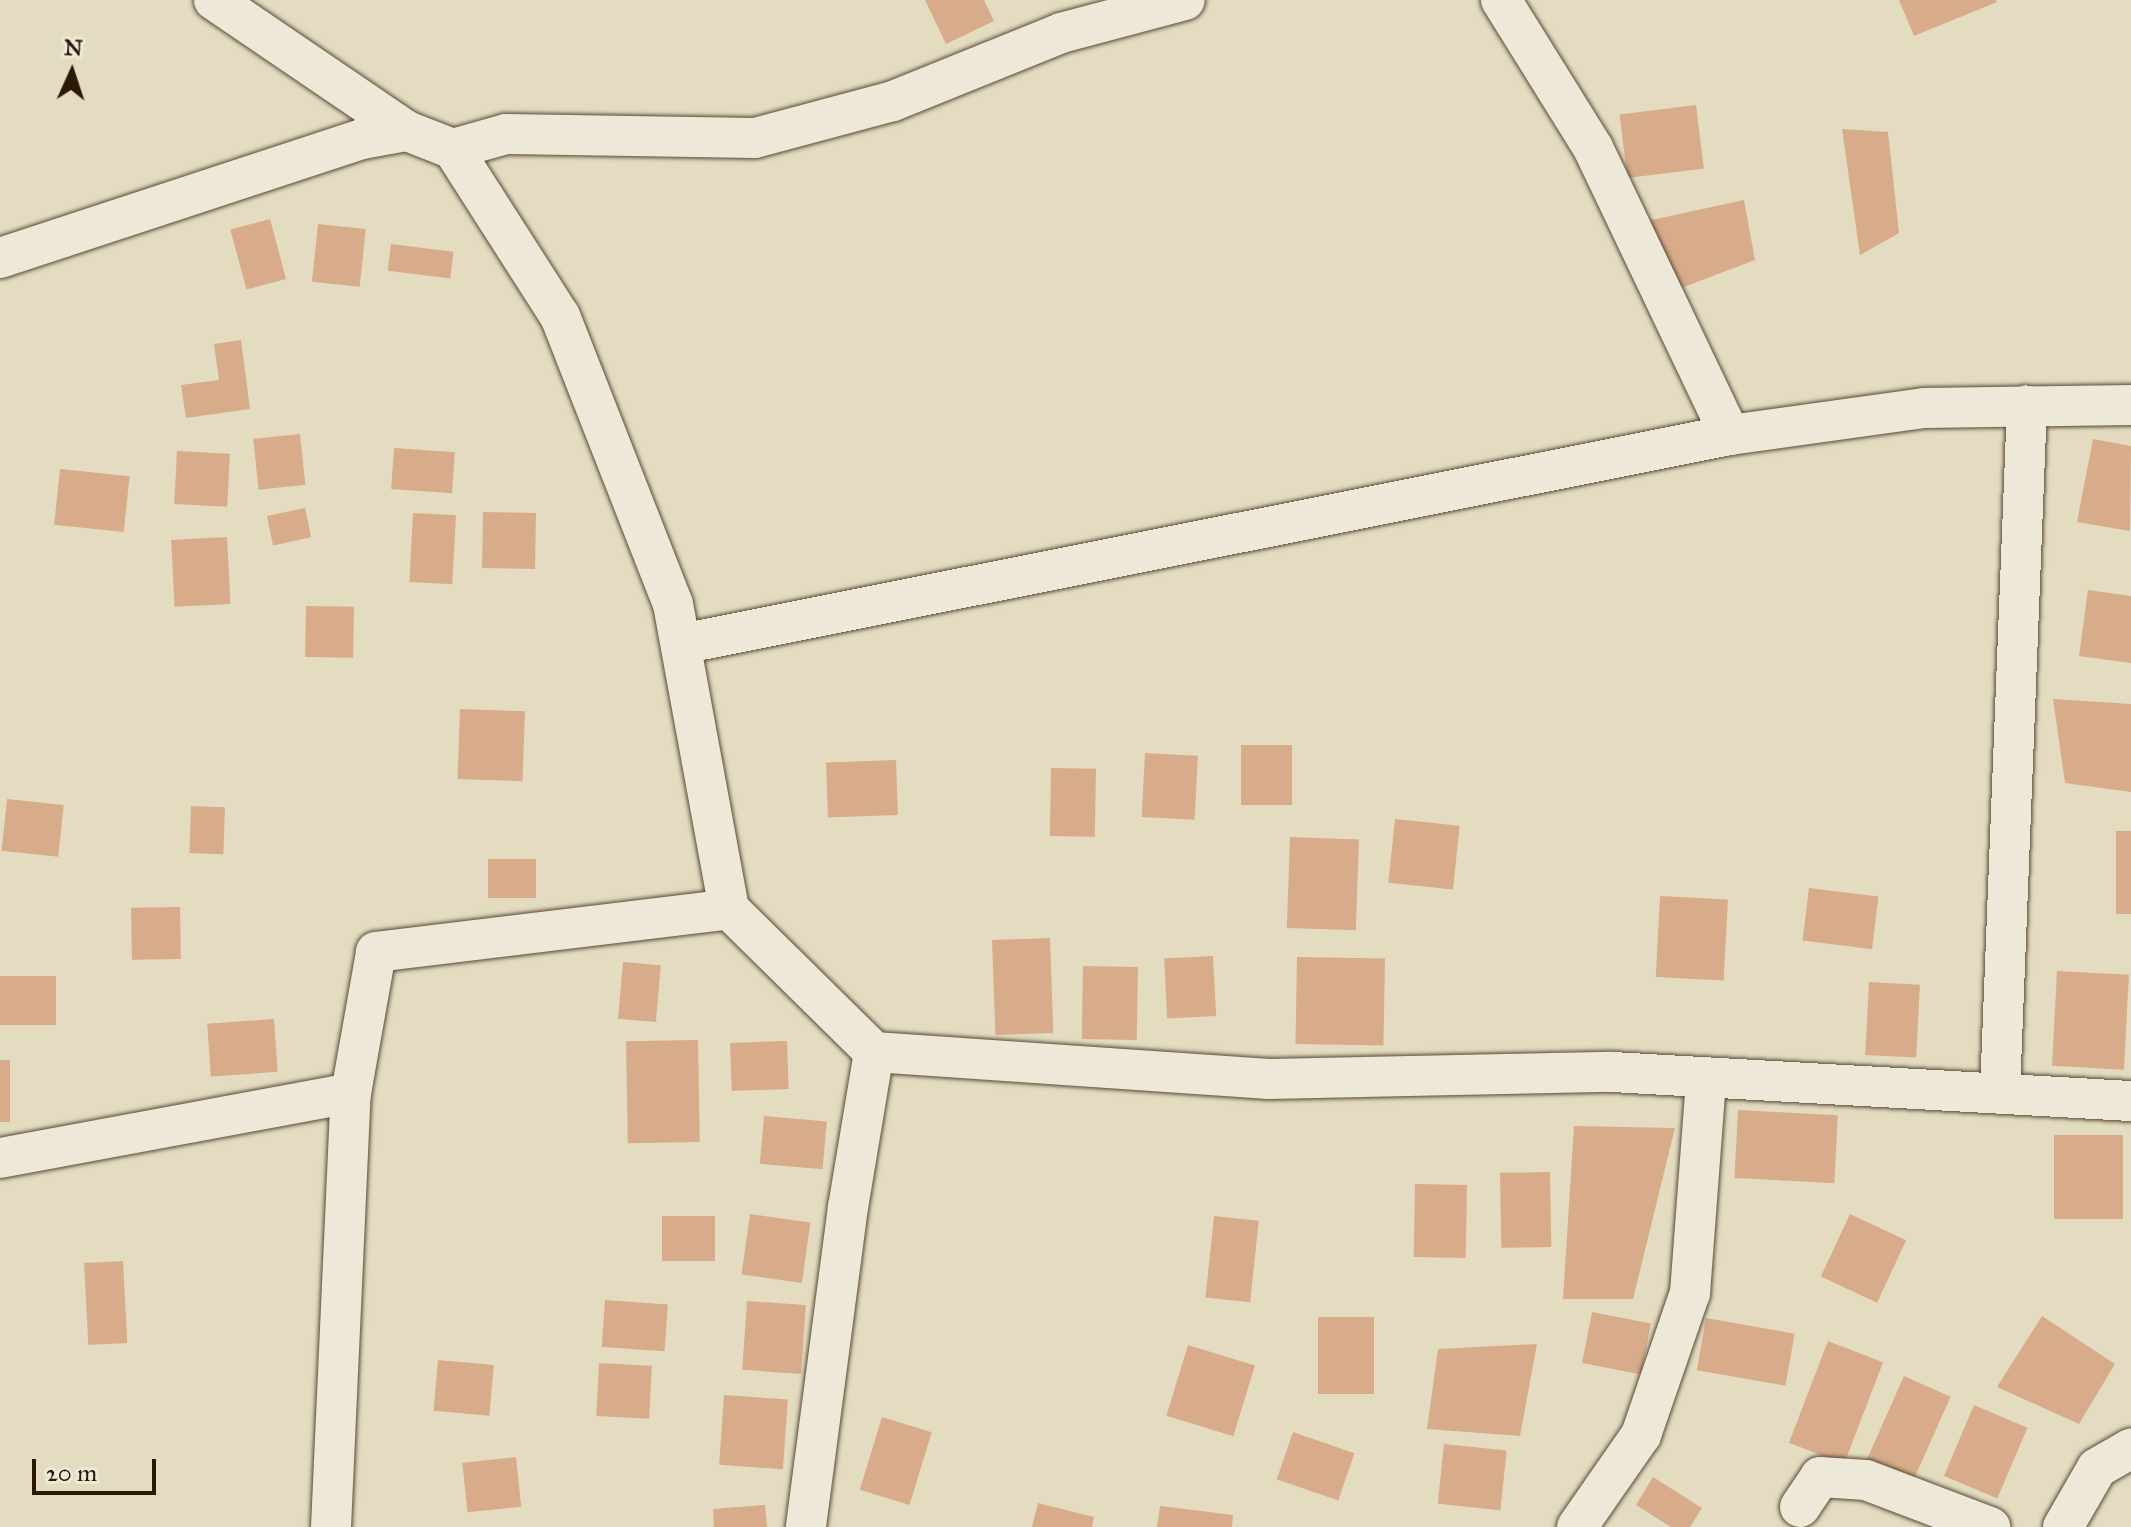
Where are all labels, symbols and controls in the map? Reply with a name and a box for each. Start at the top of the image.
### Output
north arrow [32,32,112,112]
text: N [63,34,83,62]
scale bar [36,1443,160,1493]
text: 20 m [46,1458,97,1488]

